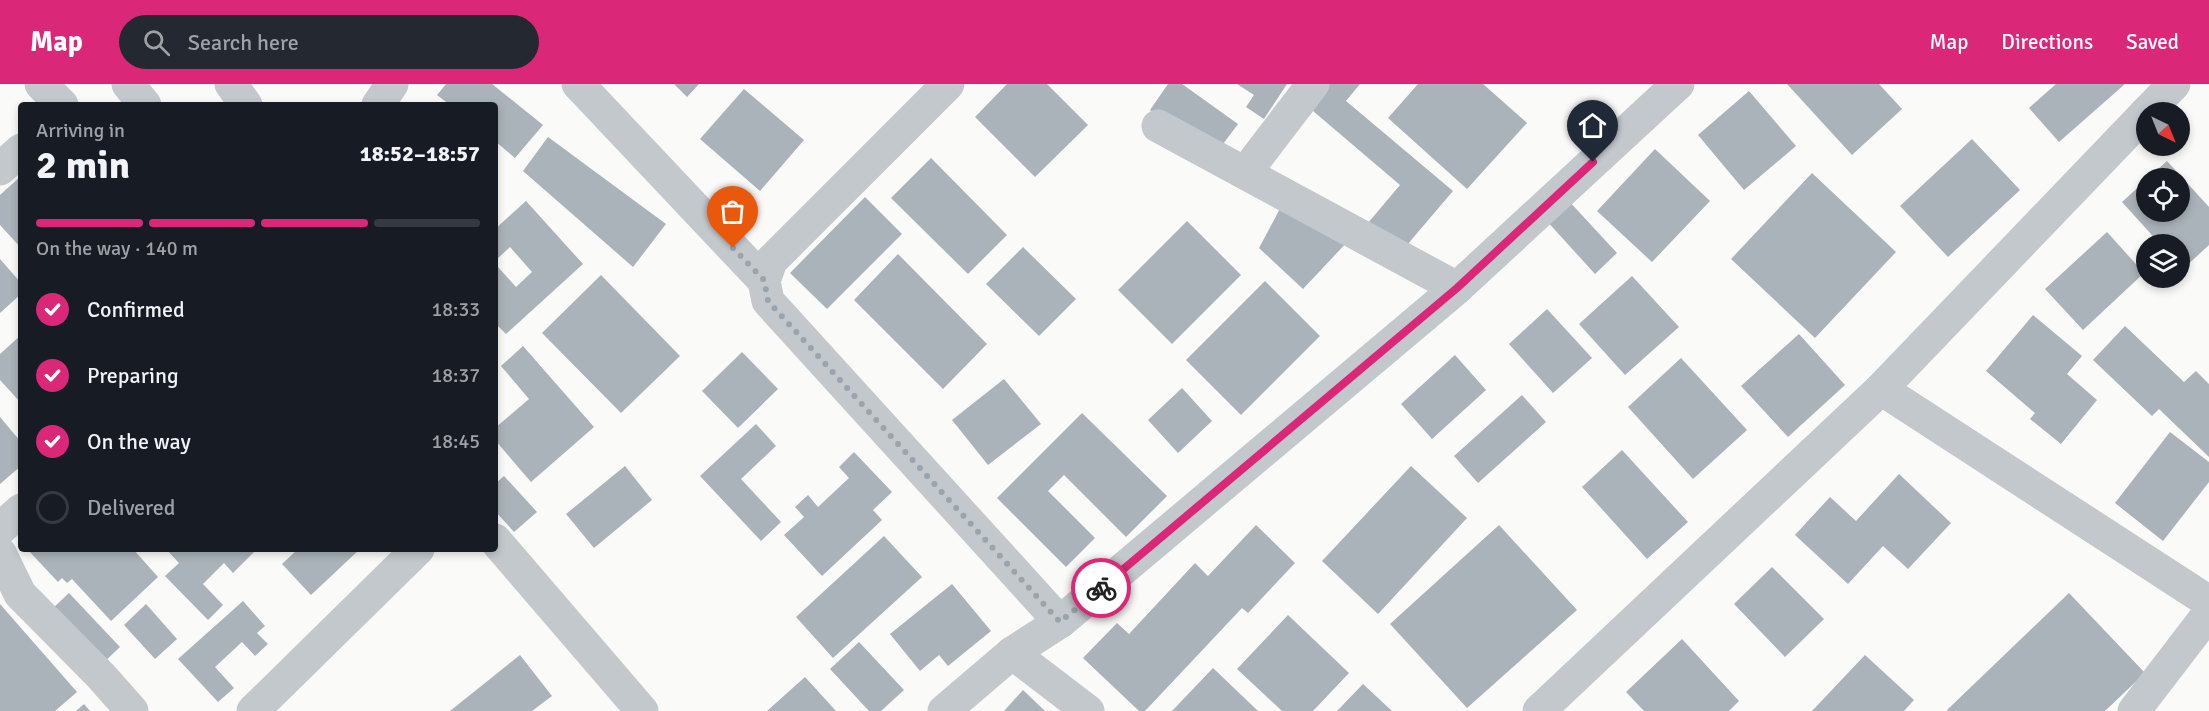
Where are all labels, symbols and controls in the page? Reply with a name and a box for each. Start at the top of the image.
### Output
search box [119,15,539,69]
text: Map [30,25,83,59]
icon: search [140,26,173,59]
text: Search here [188,29,299,56]
text: Map [1930,29,1968,55]
text: Directions [2001,29,2093,55]
text: Saved [2126,29,2179,55]
pin [1567,100,1618,162]
north arrow [2136,102,2190,156]
map controls [2136,102,2190,288]
icon: home [1576,109,1609,142]
text: Arriving in [36,118,125,143]
text: 18:52–18:57 [360,140,480,167]
text: 2 min [36,141,130,189]
button: locate [2136,168,2190,222]
pin [707,186,758,248]
icon: bag [716,195,749,228]
button: layers [2136,234,2190,288]
text: On the way · 140 m [36,236,198,261]
icon: check [36,293,69,326]
text: Confirmed [87,296,185,323]
text: 18:33 [431,297,480,322]
icon: check [36,359,69,392]
text: Preparing [87,362,179,389]
text: 18:37 [431,363,480,388]
icon: check [36,425,69,458]
text: On the way [87,428,191,455]
text: 18:45 [431,429,480,454]
text: Delivered [87,494,175,521]
courier [1071,558,1131,618]
icon: bike [1085,572,1118,605]

